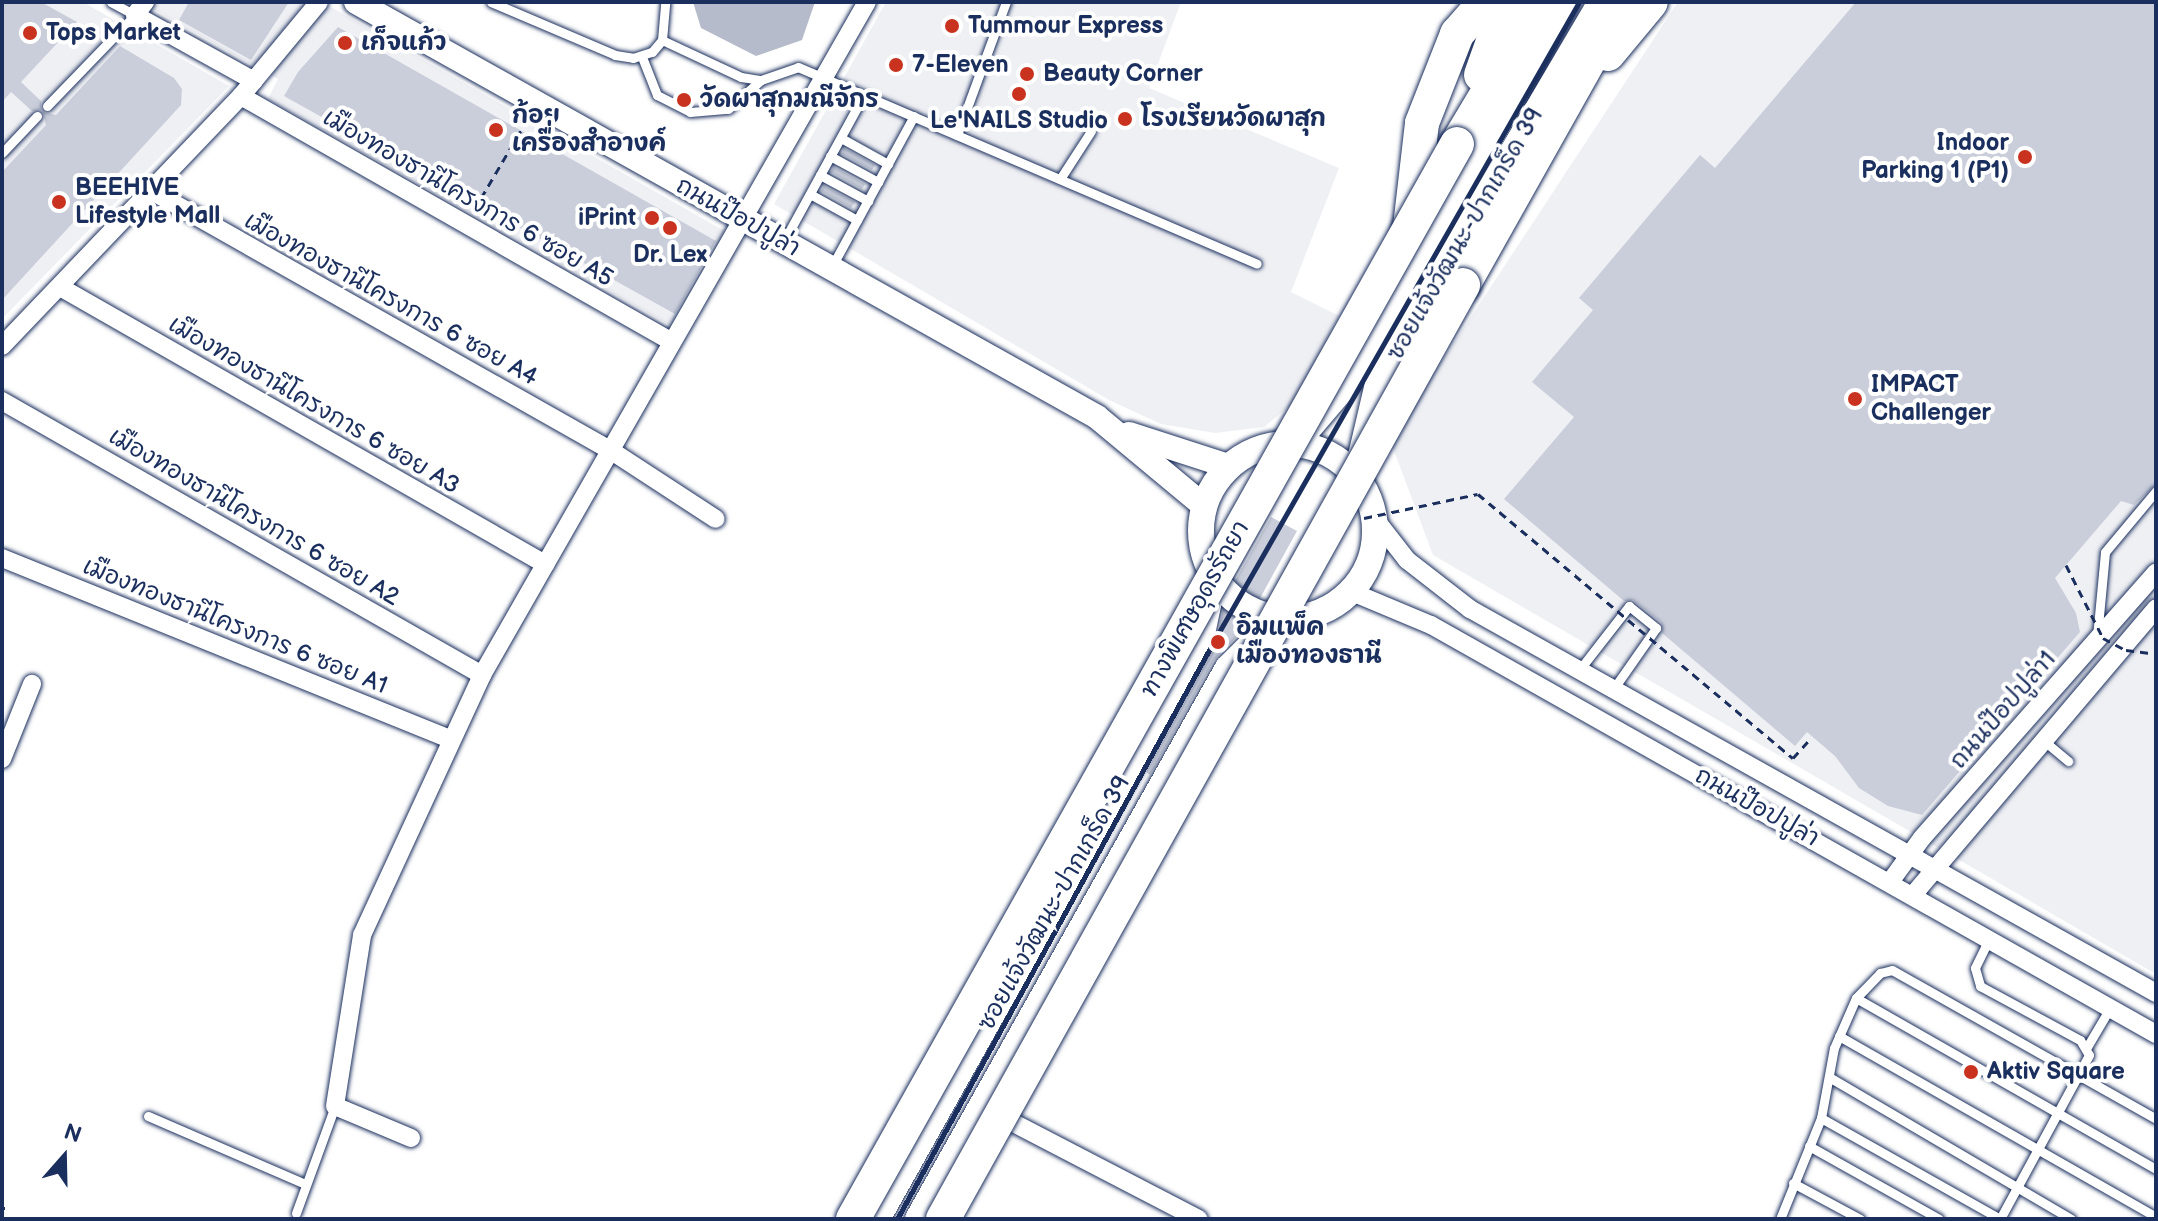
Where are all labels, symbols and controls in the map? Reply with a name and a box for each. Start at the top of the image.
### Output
place label: Tummour Express [968,12,1163,40]
marker: Tummour Express [943,17,961,35]
place label: Tops Market [46,19,181,47]
marker: Tops Market [21,24,39,42]
place label: เก็จแก้ว [361,29,446,57]
marker: เก็จแก้ว [336,34,354,52]
place label: 7-Eleven [912,51,1009,79]
marker: 7-Eleven [887,56,905,74]
place label: Beauty Corner [1043,60,1204,88]
marker: Beauty Corner [1018,65,1036,83]
marker: Le'NAILS Studio [1010,85,1028,103]
place label: วัดผาสุกมณีจักร [700,86,879,114]
marker: วัดผาสุกมณีจักร [675,91,693,109]
place label: ก้อย เครื่องสำอางค์ [512,102,666,158]
street label: เมืองทองธานีโครงการ 6 ซอย A5 [318,103,618,293]
street label: ซอยแจ้งวัฒนะ-ปากเกร็ด 39 [1381,103,1549,365]
place label: โรงเรียนวัดผาสุก [1141,105,1326,133]
place label: Le'NAILS Studio [930,107,1108,135]
marker: โรงเรียนวัดผาสุก [1116,110,1134,128]
marker: ก้อย เครื่องสำอางค์ [487,121,505,139]
place label: Indoor Parking 1 (P1) [1861,129,2009,185]
marker: Indoor Parking 1 (P1) [2016,148,2034,166]
street label: ถนนป๊อปปูล่า [671,171,805,263]
place label: BEEHIVE Lifestyle Mall [75,174,220,230]
marker: BEEHIVE Lifestyle Mall [50,193,68,211]
place label: iPrint [578,204,636,232]
street label: เมืองทองธานีโครงการ 6 ซอย A4 [239,206,543,392]
marker: iPrint [643,209,661,227]
marker: Dr. Lex [661,219,679,237]
place label: Dr. Lex [633,241,707,269]
street label: เมืองทองธานีโครงการ 6 ซอย A3 [163,310,465,500]
place label: IMPACT Challenger [1871,371,1991,427]
marker: IMPACT Challenger [1846,390,1864,408]
street label: เมืองทองธานีโครงการ 6 ซอย A2 [104,422,404,612]
street label: ทางพิเศษอุดรรัถยา [1135,516,1255,702]
street label: เมืองทองธานีโครงการ 6 ซอย A1 [79,552,391,700]
place label: อิมแพ็ค เมืองทองธานี [1236,614,1382,670]
marker: อิมแพ็ค เมืองทองธานี [1207,631,1229,653]
street label: ถนนป๊อปปูล่า1 [1944,645,2062,775]
street label: ถนนป๊อปปูล่า [1690,761,1824,853]
street label: ซอยแจ้งวัฒนะ-ปากเกร็ด 39 [972,771,1136,1035]
place label: Aktiv Square [1987,1058,2125,1086]
marker: Aktiv Square [1962,1063,1980,1081]
north arrow [24,1117,104,1197]
text: N [60,1118,85,1149]

